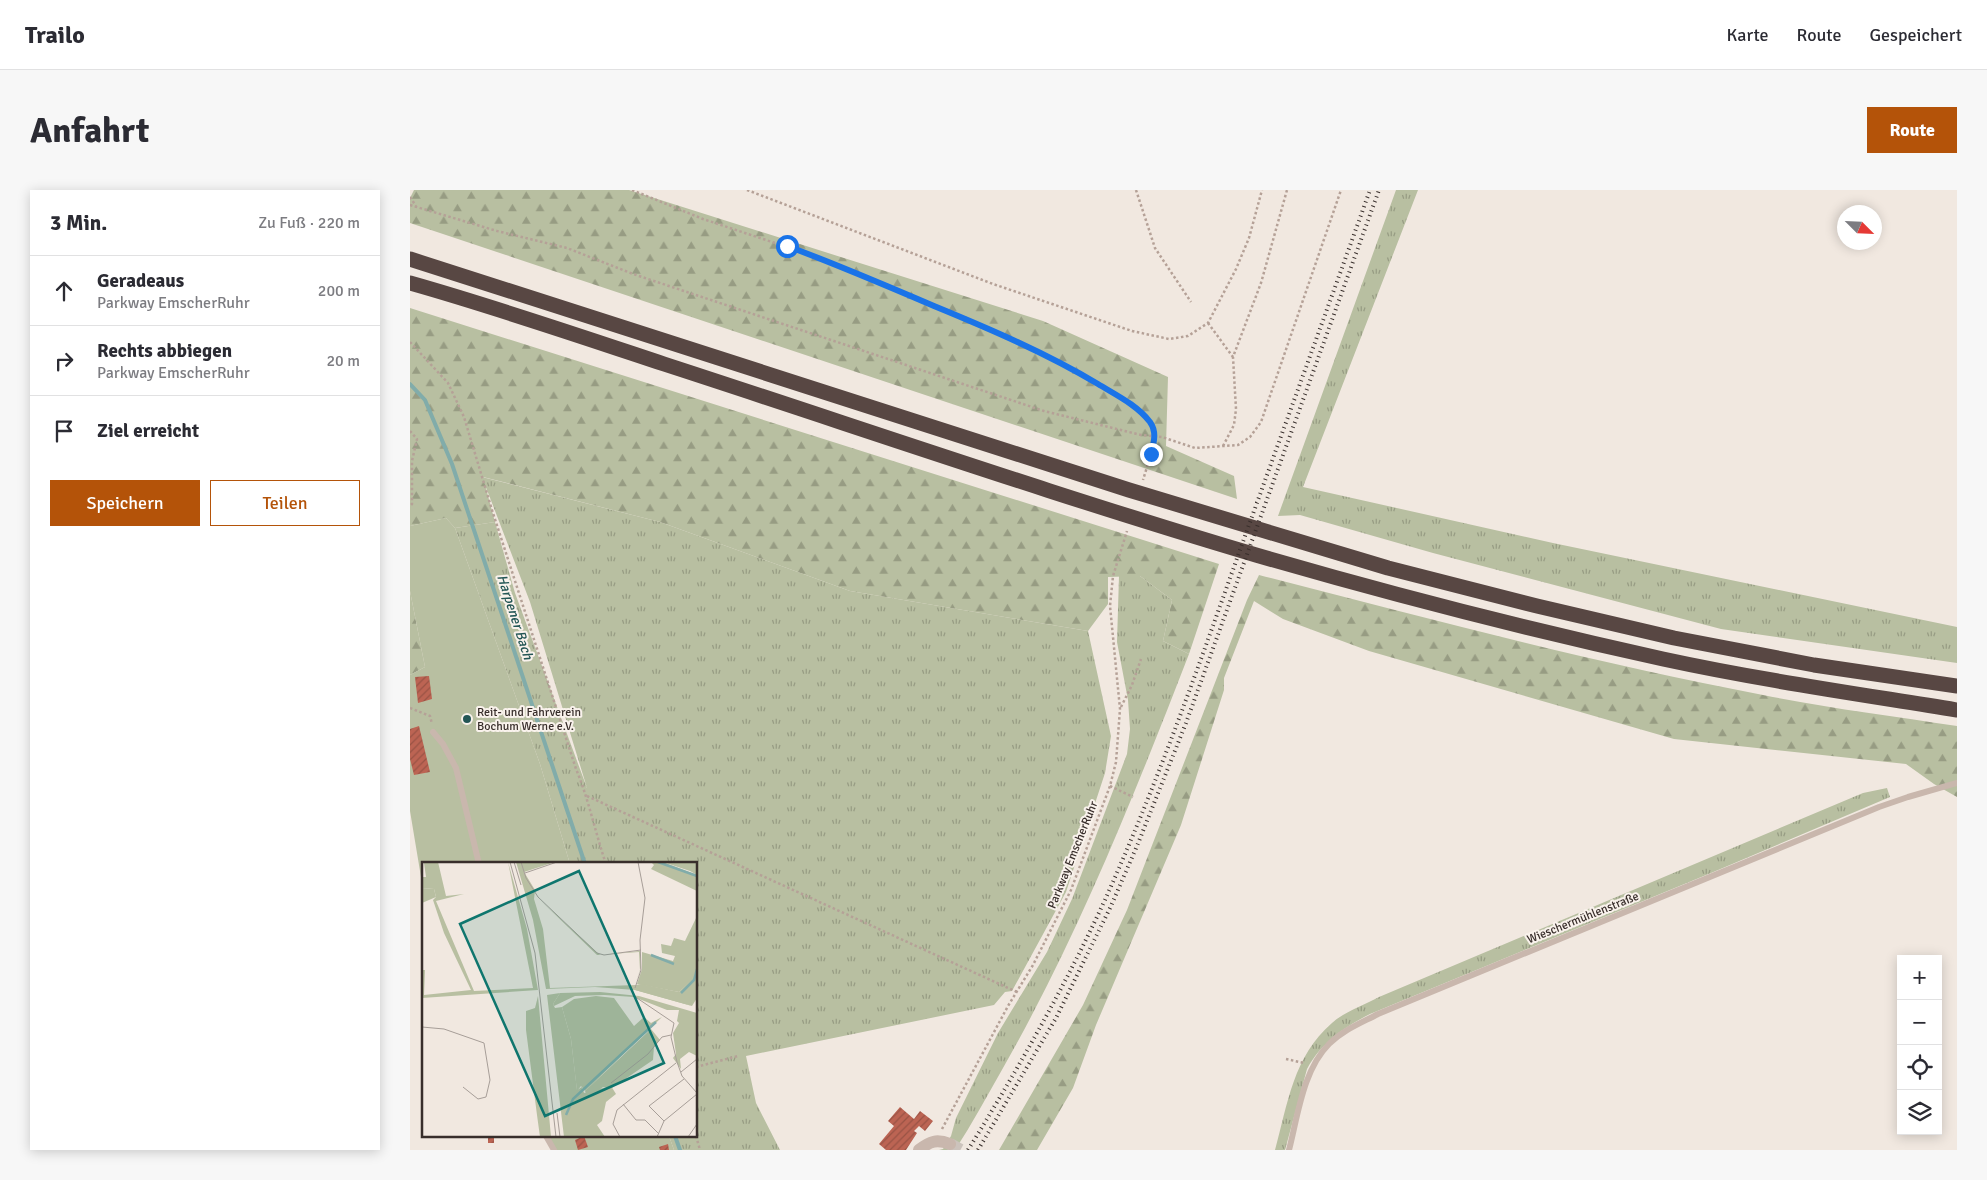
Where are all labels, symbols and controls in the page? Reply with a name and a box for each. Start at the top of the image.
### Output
text: Trailo [25,20,85,50]
text: Karte [1727,24,1769,46]
text: Route [1797,24,1842,46]
text: Gespeichert [1870,24,1962,46]
button: Route [1867,107,1957,153]
text: Anfahrt [30,109,149,152]
north arrow [1837,205,1882,250]
text: 3 Min. [50,210,107,236]
text: Zu Fuß · 220 m [258,213,360,233]
route start [776,235,799,258]
text: Geradeaus [97,269,184,293]
icon: ahead [50,277,78,305]
text: 200 m [318,281,360,301]
text: Parkway EmscherRuhr [97,293,250,313]
text: Rechts abbiegen [97,339,232,363]
icon: right [50,347,78,375]
text: 20 m [326,351,360,371]
text: Parkway EmscherRuhr [97,363,250,383]
icon: arrive [50,417,78,445]
text: Ziel erreicht [97,419,199,443]
route end [1140,443,1163,466]
button: Speichern [50,480,200,526]
button: Teilen [210,480,360,526]
water label: Harpener Bach [493,572,537,662]
place label: Reit- und Fahrverein Bochum Werne e.V. [477,705,581,734]
marker: Reit- und Fahrverein Bochum Werne e.V. [461,713,473,725]
street label: Parkway EmscherRuhr [1045,799,1102,911]
inset map [422,862,698,1138]
street label: Wieschermühlenstraße [1525,889,1641,947]
map controls [1897,955,1942,1135]
button: + [1897,955,1942,1000]
button: − [1897,1000,1942,1045]
button: locate [1897,1045,1942,1090]
button: layers [1897,1090,1942,1135]

